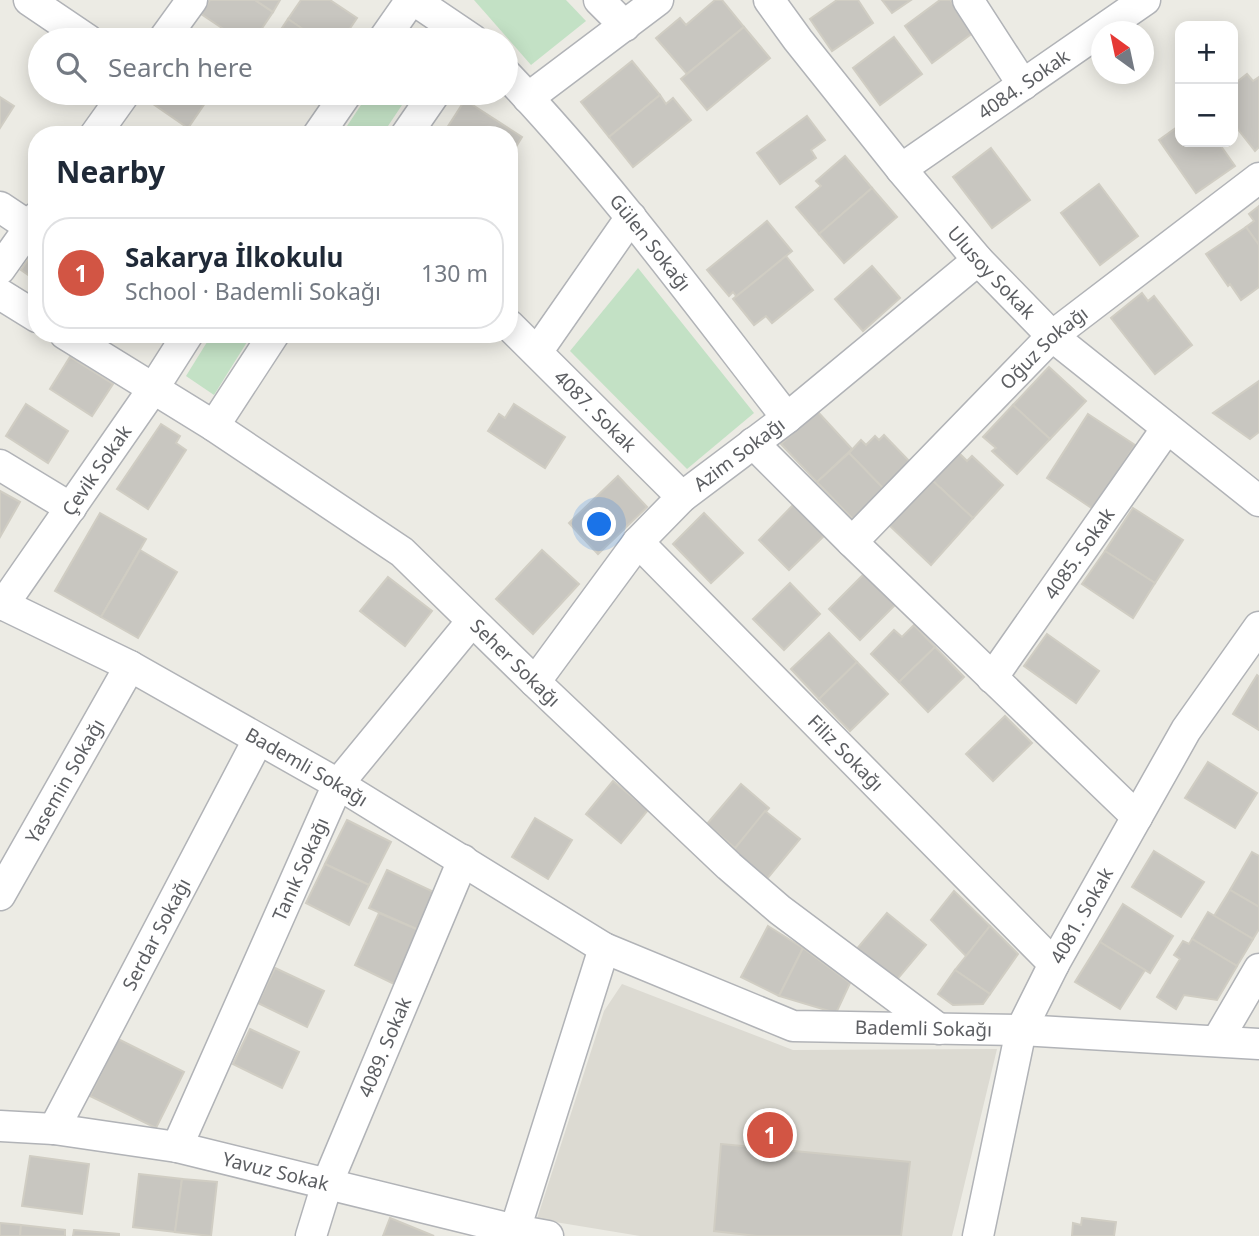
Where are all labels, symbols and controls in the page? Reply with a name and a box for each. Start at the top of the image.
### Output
north arrow [1091,21,1154,84]
map controls [1175,21,1238,147]
button: + [1175,21,1238,84]
search box [28,28,518,105]
street label: 4084. Sokak [972,43,1075,125]
icon: search [52,48,90,86]
text: Search here [108,49,253,85]
button: − [1175,84,1238,147]
text: Nearby [56,151,165,192]
street label: Gülen Sokağı [604,188,697,296]
street label: Ulusoy Sokak [942,220,1041,325]
text: Sakarya İlkokulu [125,239,343,275]
text: 1 [74,257,88,289]
text: 130 m [421,257,488,289]
text: School · Bademli Sokağı [125,275,381,307]
street label: Oğuz Sokağı [994,300,1093,395]
street label: 4087. Sokak [549,364,642,458]
street label: Azim Sokağı [688,411,790,497]
street label: Çevik Sokak [56,420,137,521]
street label: 4085. Sokak [1038,502,1120,605]
your location [582,507,616,541]
street label: Seher Sokağı [465,613,566,712]
street label: Filiz Sokağı [802,709,889,797]
street label: Yasemin Sokağı [19,714,110,848]
street label: Bademli Sokağı [241,721,373,812]
street label: Tanık Sokağı [266,813,335,925]
street label: 4081. Sokak [1044,863,1119,968]
street label: Serdar Sokağı [116,874,196,995]
street label: 4089. Sokak [352,993,417,1101]
street label: Bademli Sokağı [855,1014,992,1042]
pin: 1 [747,1109,793,1161]
street label: Yavuz Sokak [220,1146,332,1197]

